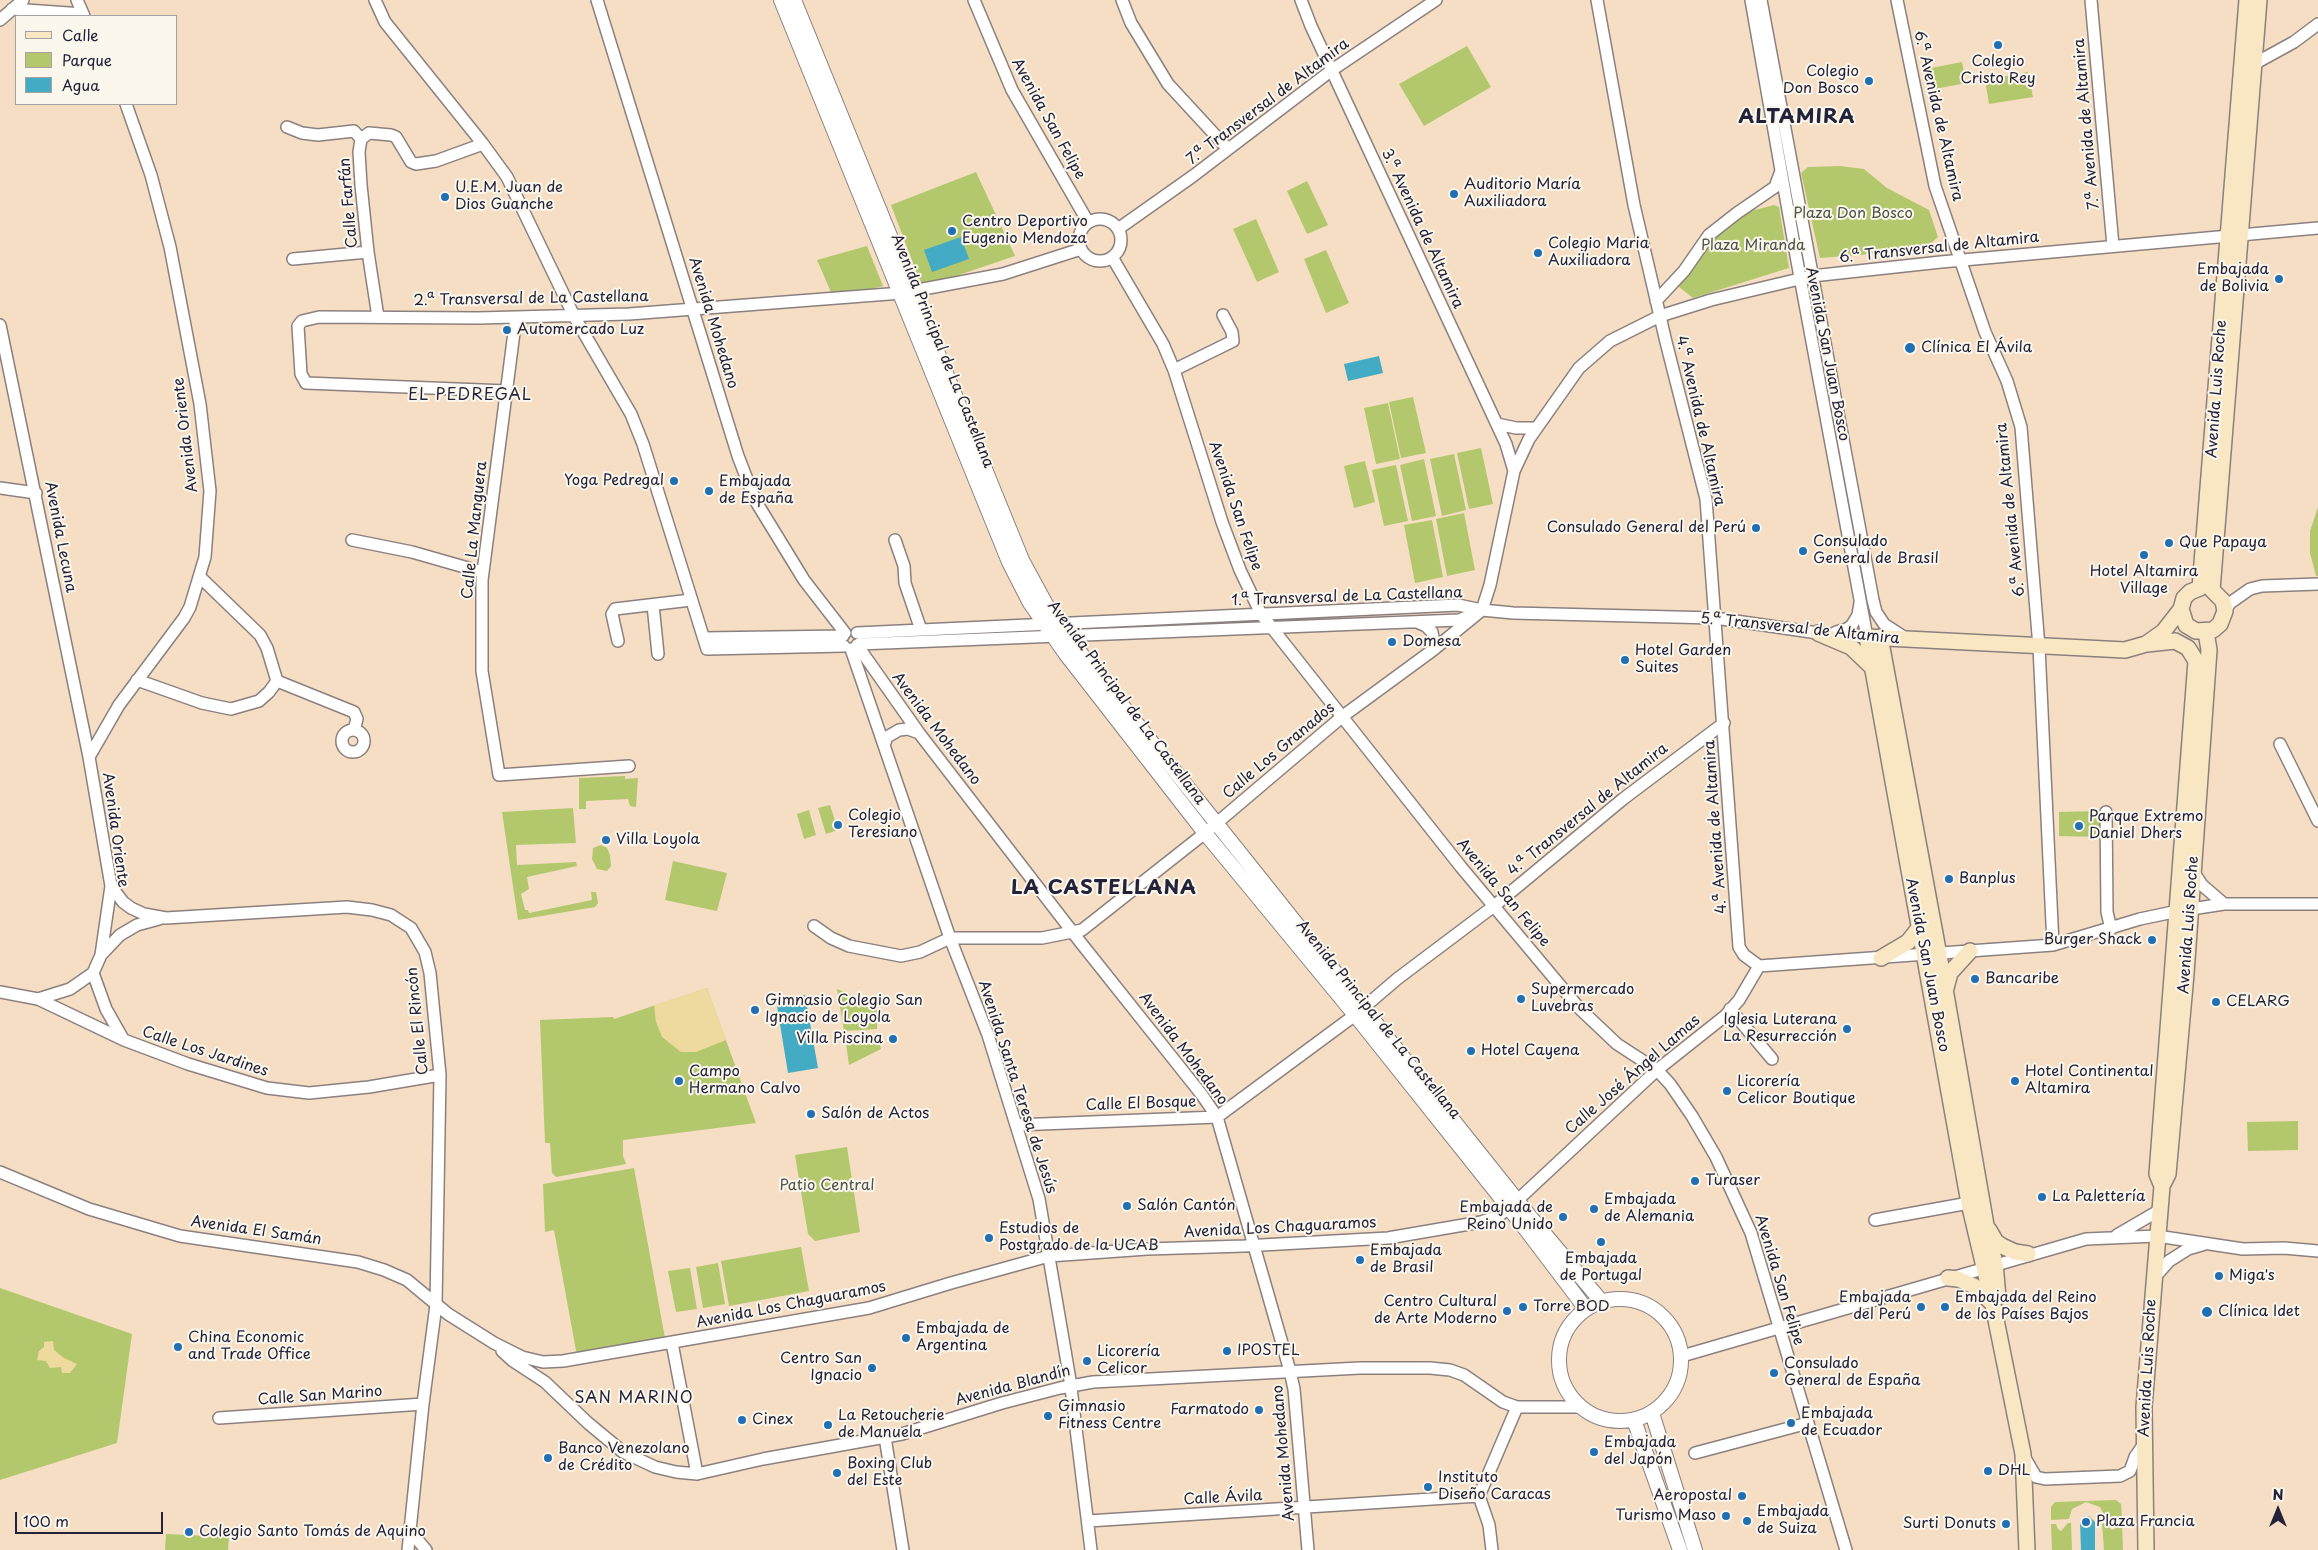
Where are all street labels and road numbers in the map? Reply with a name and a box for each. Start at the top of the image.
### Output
street label: 6.ª Avenida de Altamira [1910,29,1966,203]
street label: 7.ª Transversal de Altamira [1183,35,1353,169]
street label: 7.ª Avenida de Altamira [2071,38,2103,210]
street label: Avenida San Felipe [1007,55,1089,183]
street label: 3.ª Avenida de Altamira [1377,146,1467,312]
street label: Calle Farfán [336,157,362,249]
street label: 6.ª Transversal de Altamira [1838,229,2040,267]
street label: Avenida Principal de La Castellana [887,231,997,471]
street label: Avenida Mohedano [684,255,742,391]
street label: Avenida San Juan Bosco [1801,265,1853,443]
street label: 2.ª Transversal de La Castellana [413,288,649,310]
street label: Avenida Luis Roche [2203,319,2231,459]
street label: 4.ª Avenida de Altamira [1672,334,1728,508]
street label: Avenida Oriente [170,376,202,494]
street label: 6.ª Avenida de Altamira [1993,422,2029,598]
street label: Avenida San Felipe [1204,439,1266,573]
street label: Calle La Manguera [459,460,491,600]
street label: Avenida Lecuna [40,480,80,594]
street label: 1.ª Transversal de La Castellana [1231,584,1463,610]
street label: Avenida Principal de La Castellana [1043,598,1209,808]
street label: 5.ª Transversal de Altamira [1699,610,1901,648]
street label: Avenida Mohedano [888,669,984,789]
street label: Calle Los Granados [1219,699,1339,803]
street label: 4.ª Avenida de Altamira [1701,739,1731,915]
street label: 4.ª Transversal de Altamira [1504,740,1672,880]
street label: Avenida Oriente [98,771,132,889]
street label: Avenida San Felipe [1453,835,1553,951]
street label: Avenida Luis Roche [2175,855,2203,995]
street label: Avenida San Juan Bosco [1901,876,1953,1054]
street label: Avenida Principal de La Castellana [1292,917,1464,1123]
street label: Calle El Rincón [403,966,433,1076]
street label: Avenida Santa Teresa de Jesús [974,978,1060,1196]
street label: Avenida Mohedano [1135,989,1231,1109]
street label: Calle José Ángel Lamas [1562,1012,1704,1138]
street label: Calle Los Jardines [140,1023,270,1081]
street label: Calle El Bosque [1085,1093,1197,1115]
street label: Avenida El Samán [190,1213,322,1249]
street label: Avenida San Felipe [1751,1213,1807,1347]
street label: Avenida Los Chaguaramos [1183,1214,1377,1242]
street label: Avenida Los Chaguaramos [695,1278,887,1332]
street label: Avenida Luis Roche [2135,1299,2161,1437]
street label: Avenida Blandín [954,1362,1072,1410]
street label: Calle San Marino [257,1383,383,1409]
street label: Avenida Mohedano [1269,1384,1299,1522]
street label: Calle Ávila [1183,1487,1263,1509]

